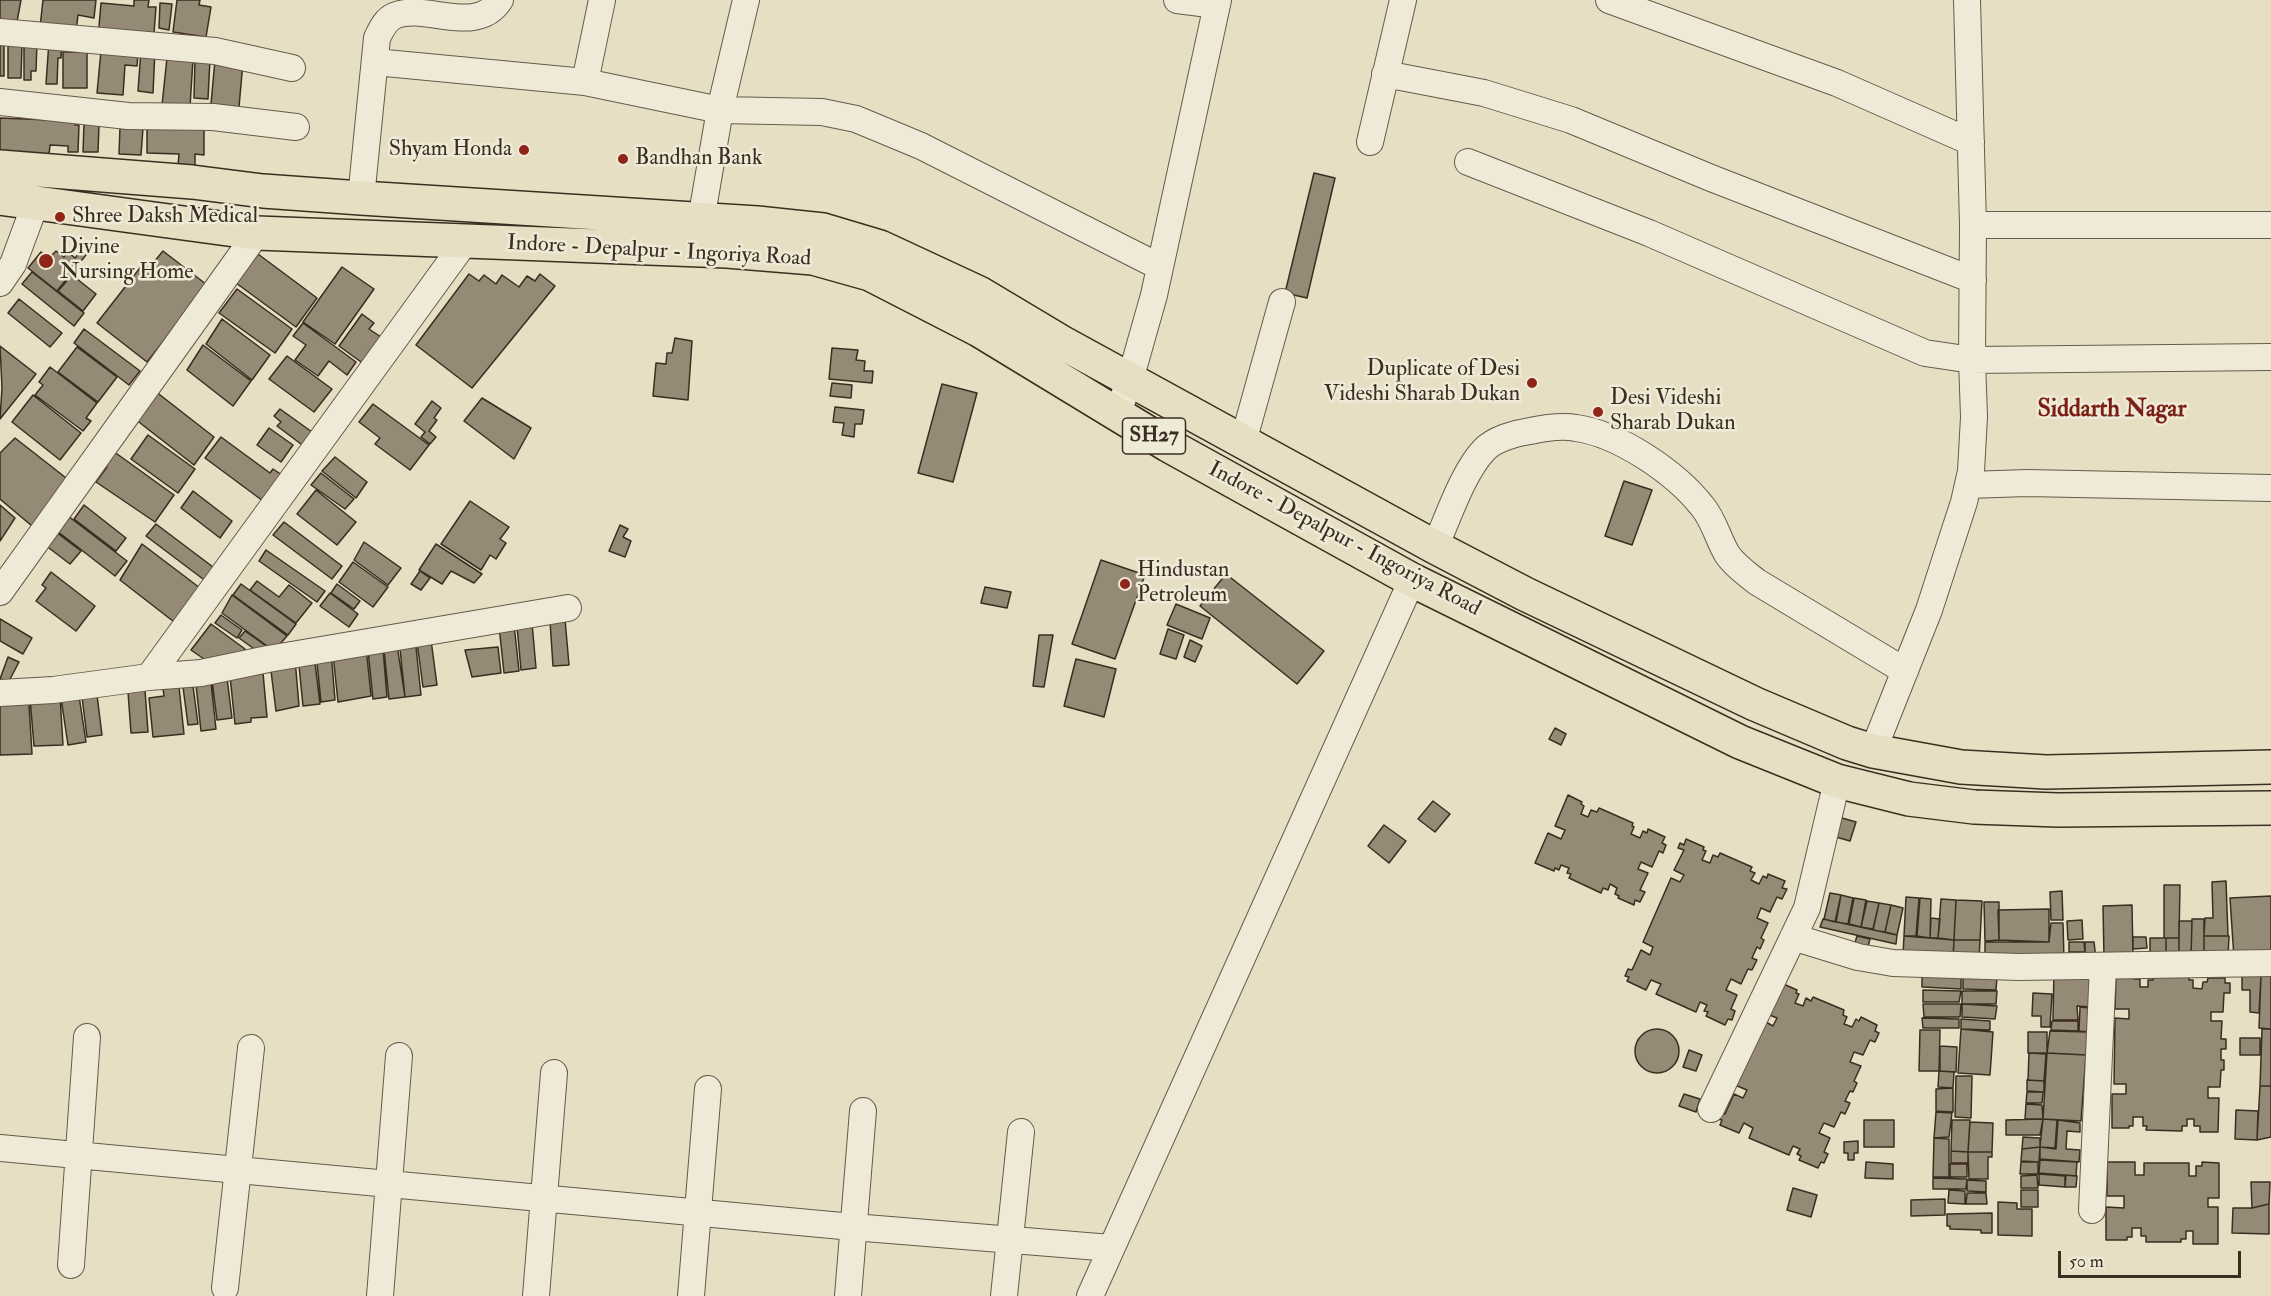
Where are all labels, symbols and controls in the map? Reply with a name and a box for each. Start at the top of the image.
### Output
place label: Shyam Honda [389,137,512,163]
marker: Shyam Honda [517,143,531,157]
place label: Bandhan Bank [635,146,762,172]
marker: Bandhan Bank [616,152,630,166]
place label: Shree Daksh Medical [72,204,258,230]
marker: Shree Daksh Medical [53,210,67,224]
street label: Indore - Depalpur - Ingoriya Road [506,231,812,273]
place label: Divine Nursing Home [60,235,193,286]
marker: Divine Nursing Home [37,252,55,270]
place label: Duplicate of Desi Videshi Sharab Dukan [1324,357,1520,408]
marker: Duplicate of Desi Videshi Sharab Dukan [1525,376,1539,390]
place label: Desi Videshi Sharab Dukan [1610,386,1736,438]
district label: Siddarth Nagar [2038,397,2186,425]
marker: Desi Videshi Sharab Dukan [1591,405,1605,419]
road number: SH27 [1122,418,1186,454]
street label: Indore - Depalpur - Ingoriya Road [1203,457,1485,623]
place label: Hindustan Petroleum [1137,558,1229,610]
marker: Hindustan Petroleum [1118,577,1132,591]
scale bar [2061,1239,2244,1277]
text: 50 m [2069,1250,2104,1273]

